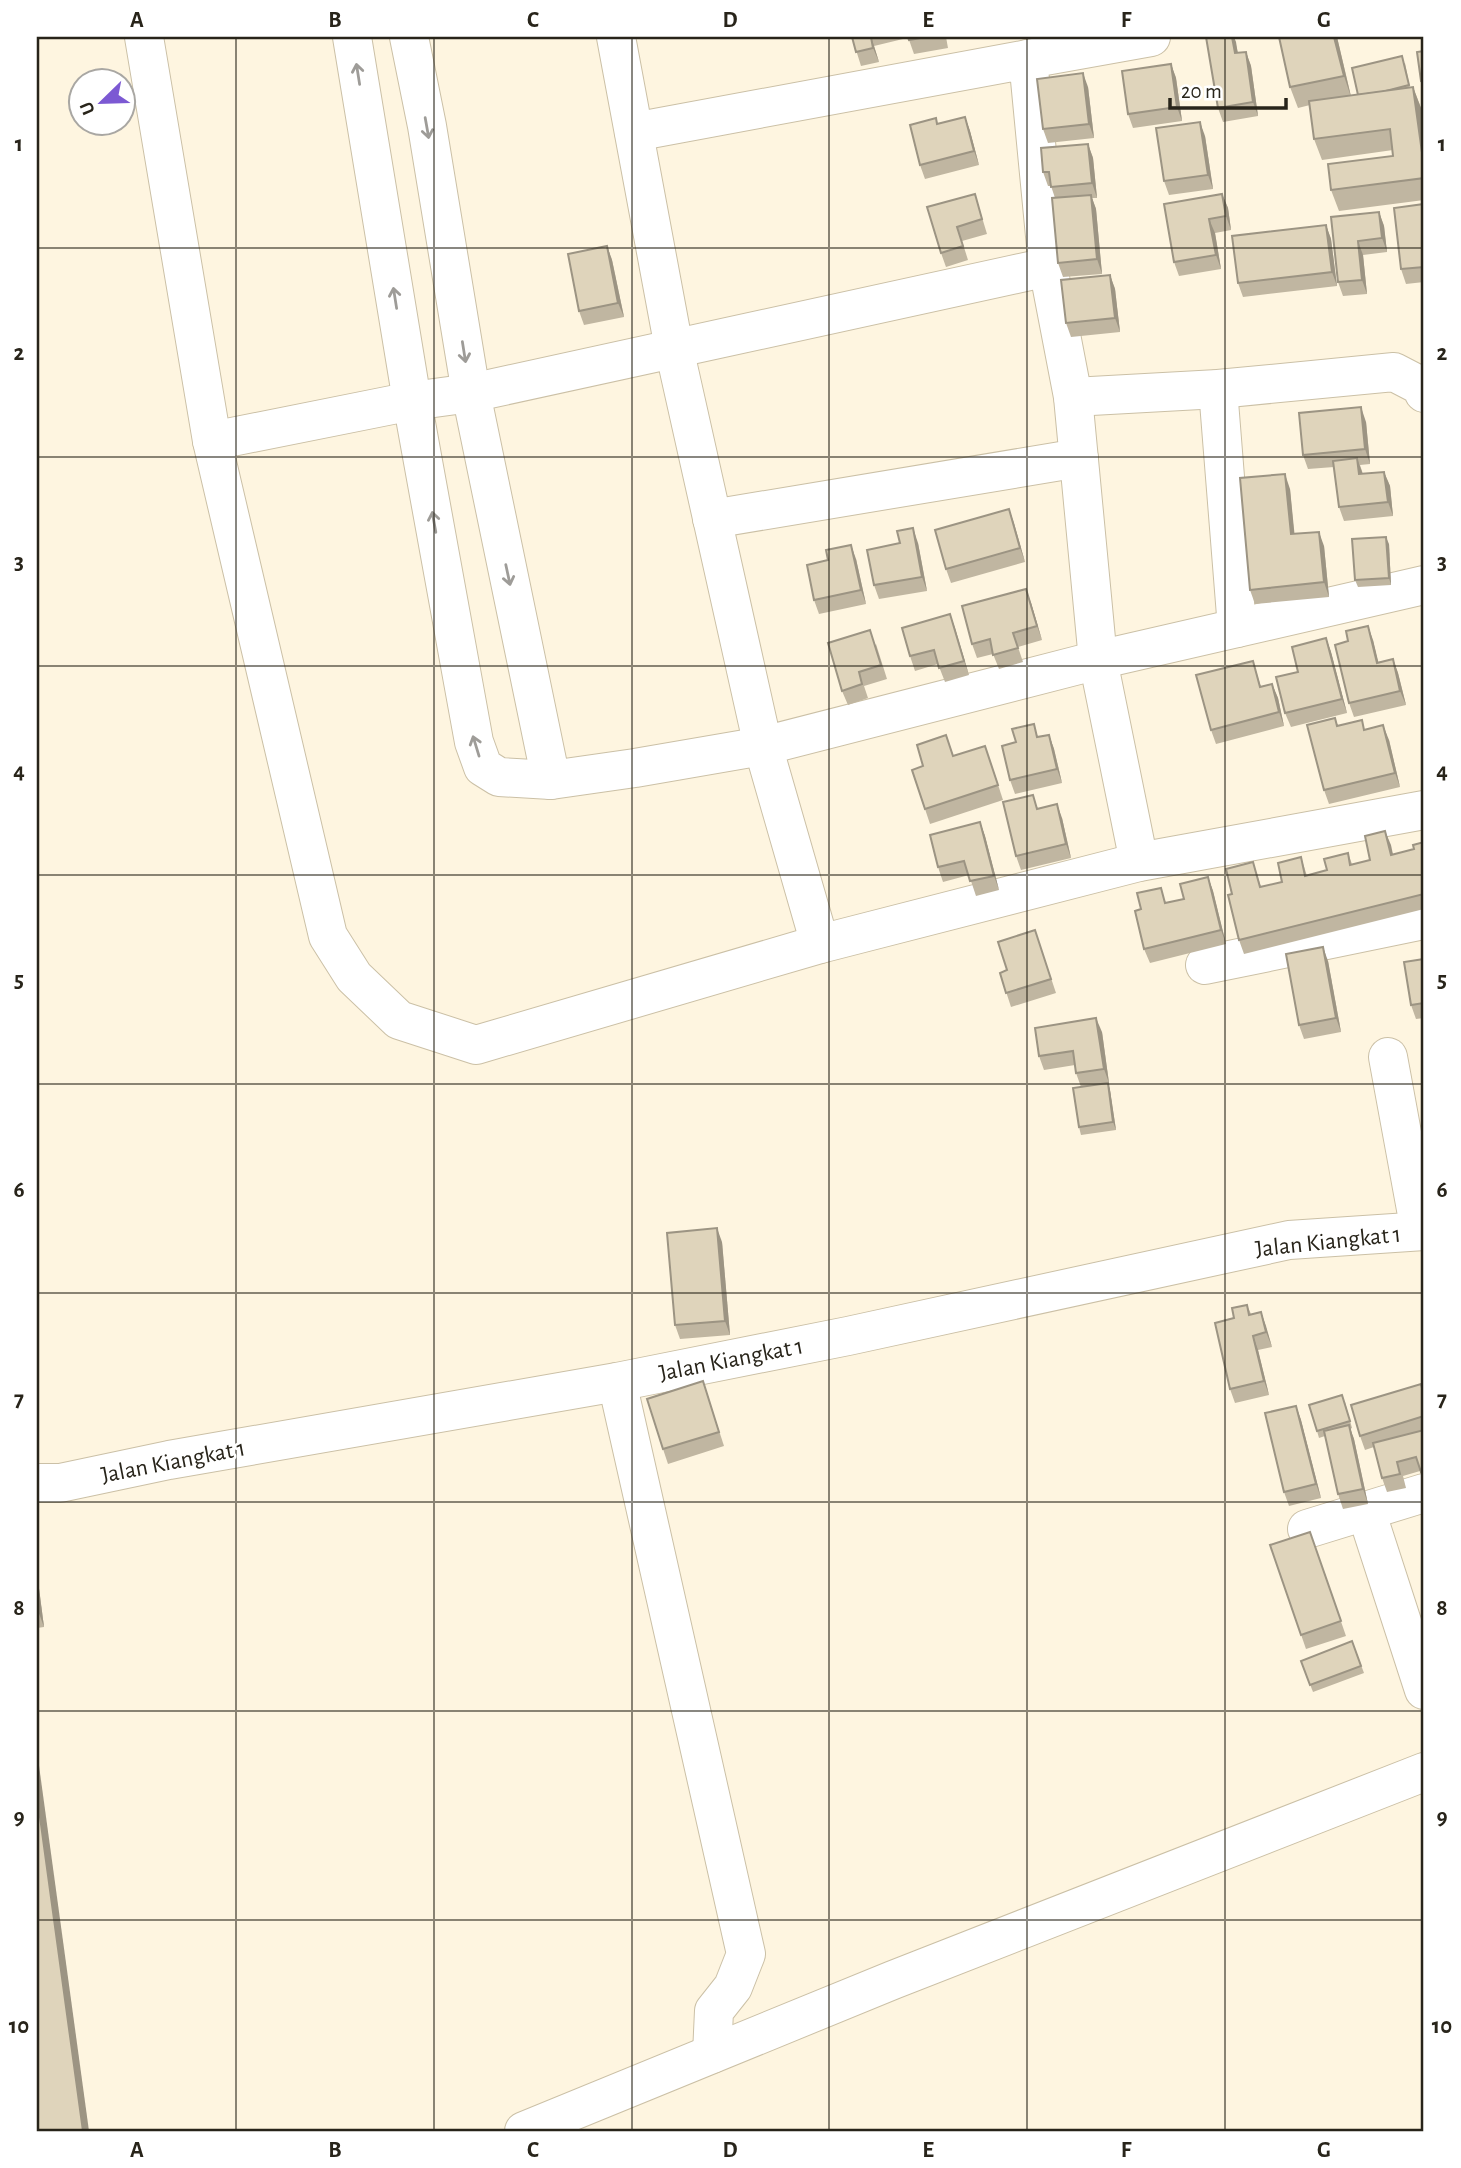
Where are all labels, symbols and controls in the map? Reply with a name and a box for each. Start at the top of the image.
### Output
text: A [130,9,144,32]
text: B [328,9,342,32]
text: C [527,9,539,32]
text: D [722,9,738,32]
text: E [922,9,934,32]
text: F [1121,9,1132,32]
text: G [1317,9,1331,32]
one-way arrow [351,63,364,86]
north arrow [66,66,136,136]
scale bar [1170,66,1286,110]
text: 20 m [1181,81,1222,102]
text: U [77,99,99,117]
one-way arrow [421,116,434,139]
text: 1 [15,133,23,156]
text: 1 [1438,133,1446,156]
one-way arrow [388,287,401,310]
one-way arrow [458,340,471,363]
text: 2 [14,342,25,365]
text: 2 [1437,342,1448,365]
one-way arrow [427,512,440,534]
text: 3 [14,551,24,574]
text: 3 [1437,551,1447,574]
one-way arrow [502,563,516,586]
one-way arrow [469,735,482,757]
text: 4 [13,760,25,783]
text: 4 [1436,760,1448,783]
text: 5 [14,969,24,992]
text: 5 [1437,969,1447,992]
text: 6 [13,1179,25,1202]
text: 6 [1436,1179,1448,1202]
street label: Jalan Kiangkat 1 [1254,1222,1402,1262]
street label: Jalan Kiangkat 1 [657,1334,805,1386]
text: 7 [14,1388,24,1411]
text: 7 [1437,1388,1447,1411]
street label: Jalan Kiangkat 1 [99,1436,247,1488]
text: 8 [13,1597,25,1620]
text: 8 [1436,1597,1448,1620]
text: 9 [13,1806,25,1829]
text: 9 [1436,1806,1448,1829]
text: 10 [9,2015,29,2038]
text: 10 [1432,2015,1452,2038]
text: A [130,2139,144,2162]
text: B [328,2139,342,2162]
text: C [527,2139,539,2162]
text: D [722,2139,738,2162]
text: E [922,2139,934,2162]
text: F [1121,2139,1132,2162]
text: G [1317,2139,1331,2162]

